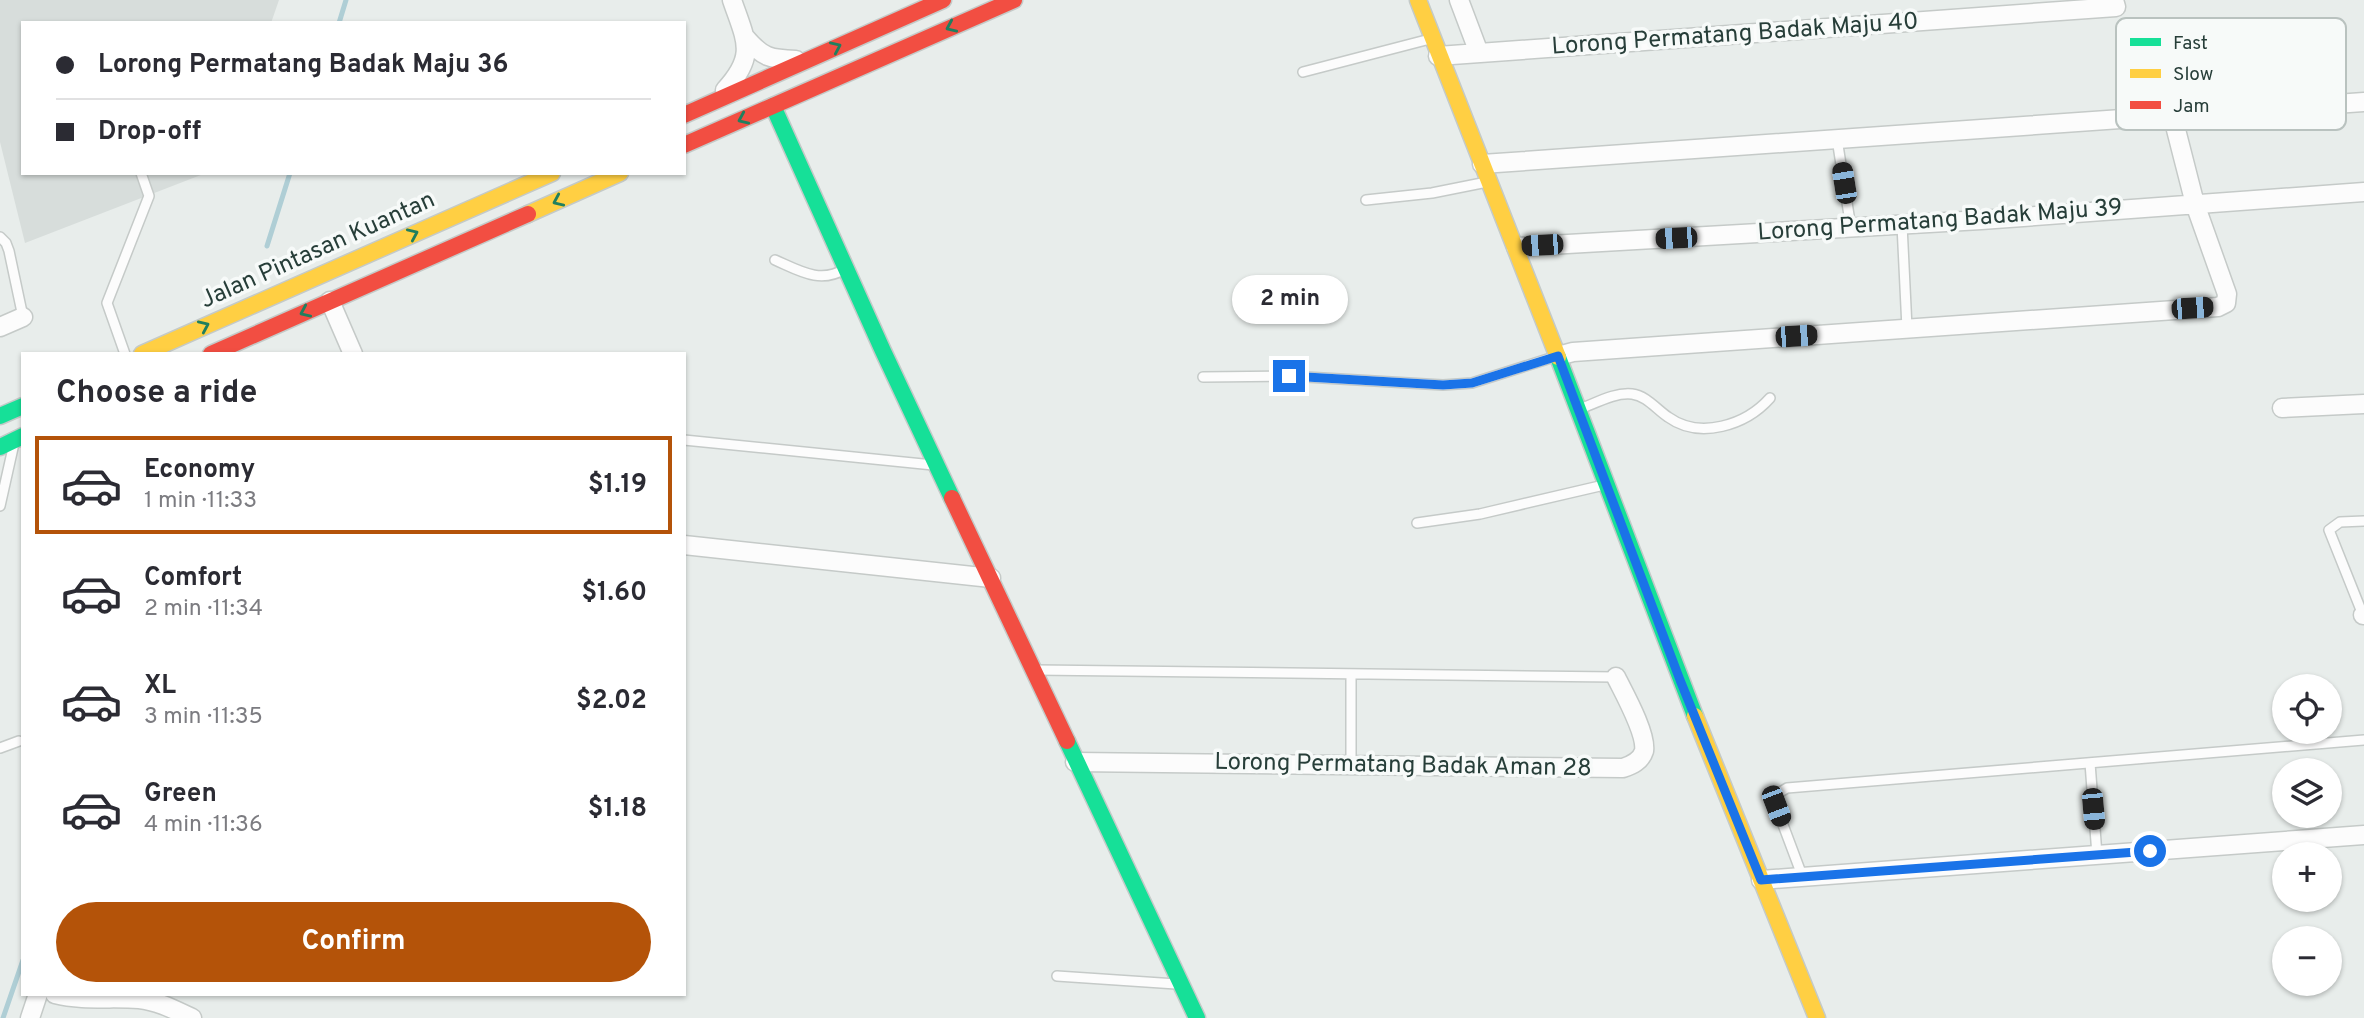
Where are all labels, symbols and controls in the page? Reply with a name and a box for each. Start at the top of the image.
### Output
street label: Lorong Permatang Badak Maju 40 [1551,7,1919,63]
legend [2116,18,2346,130]
one-way arrow [946,19,958,33]
text: Fast [2173,32,2208,56]
one-way arrow [829,41,841,55]
text: Lorong Permatang Badak Maju 36 [98,49,508,82]
text: Slow [2173,63,2213,87]
text: Jam [2173,95,2210,119]
one-way arrow [738,111,750,125]
text: Drop-off [98,116,201,149]
car [1831,161,1858,205]
street label: Jalan Pintasan Kuantan [196,186,440,316]
one-way arrow [553,193,565,207]
street label: Lorong Permatang Badak Maju 39 [1757,193,2123,249]
car [1655,226,1698,250]
one-way arrow [406,229,418,243]
car [1521,233,1564,257]
callout: 2 min [1231,274,1347,324]
text: 2 min [1260,285,1320,314]
car [2171,296,2214,320]
one-way arrow [300,304,312,318]
one-way arrow [197,320,210,334]
car [1775,324,1818,348]
route end [1273,360,1305,392]
text: Choose a ride [56,374,257,414]
icon: car [60,454,123,517]
text: Economy [144,454,255,487]
text: $1.19 [588,469,647,502]
text: 1 min · 11:33 [144,487,257,516]
icon: car [60,562,123,625]
text: Comfort [144,562,242,595]
text: $1.60 [581,577,647,610]
text: 2 min · 11:34 [144,595,263,624]
icon: car [60,670,123,733]
text: XL [144,670,176,703]
map controls [2272,674,2342,996]
button: locate [2272,674,2342,744]
text: $2.02 [576,685,647,718]
text: 3 min · 11:35 [144,703,263,732]
street label: Lorong Permatang Badak Aman 28 [1214,748,1592,784]
button: layers [2272,758,2342,828]
icon: car [60,778,123,841]
text: Green [144,778,217,811]
car [1759,783,1794,829]
car [2081,787,2106,831]
text: $1.18 [588,793,647,826]
text: 4 min · 11:36 [144,811,263,840]
route start [2134,835,2166,867]
button: + [2272,842,2342,912]
button: Confirm [56,902,651,982]
button: − [2272,926,2342,996]

